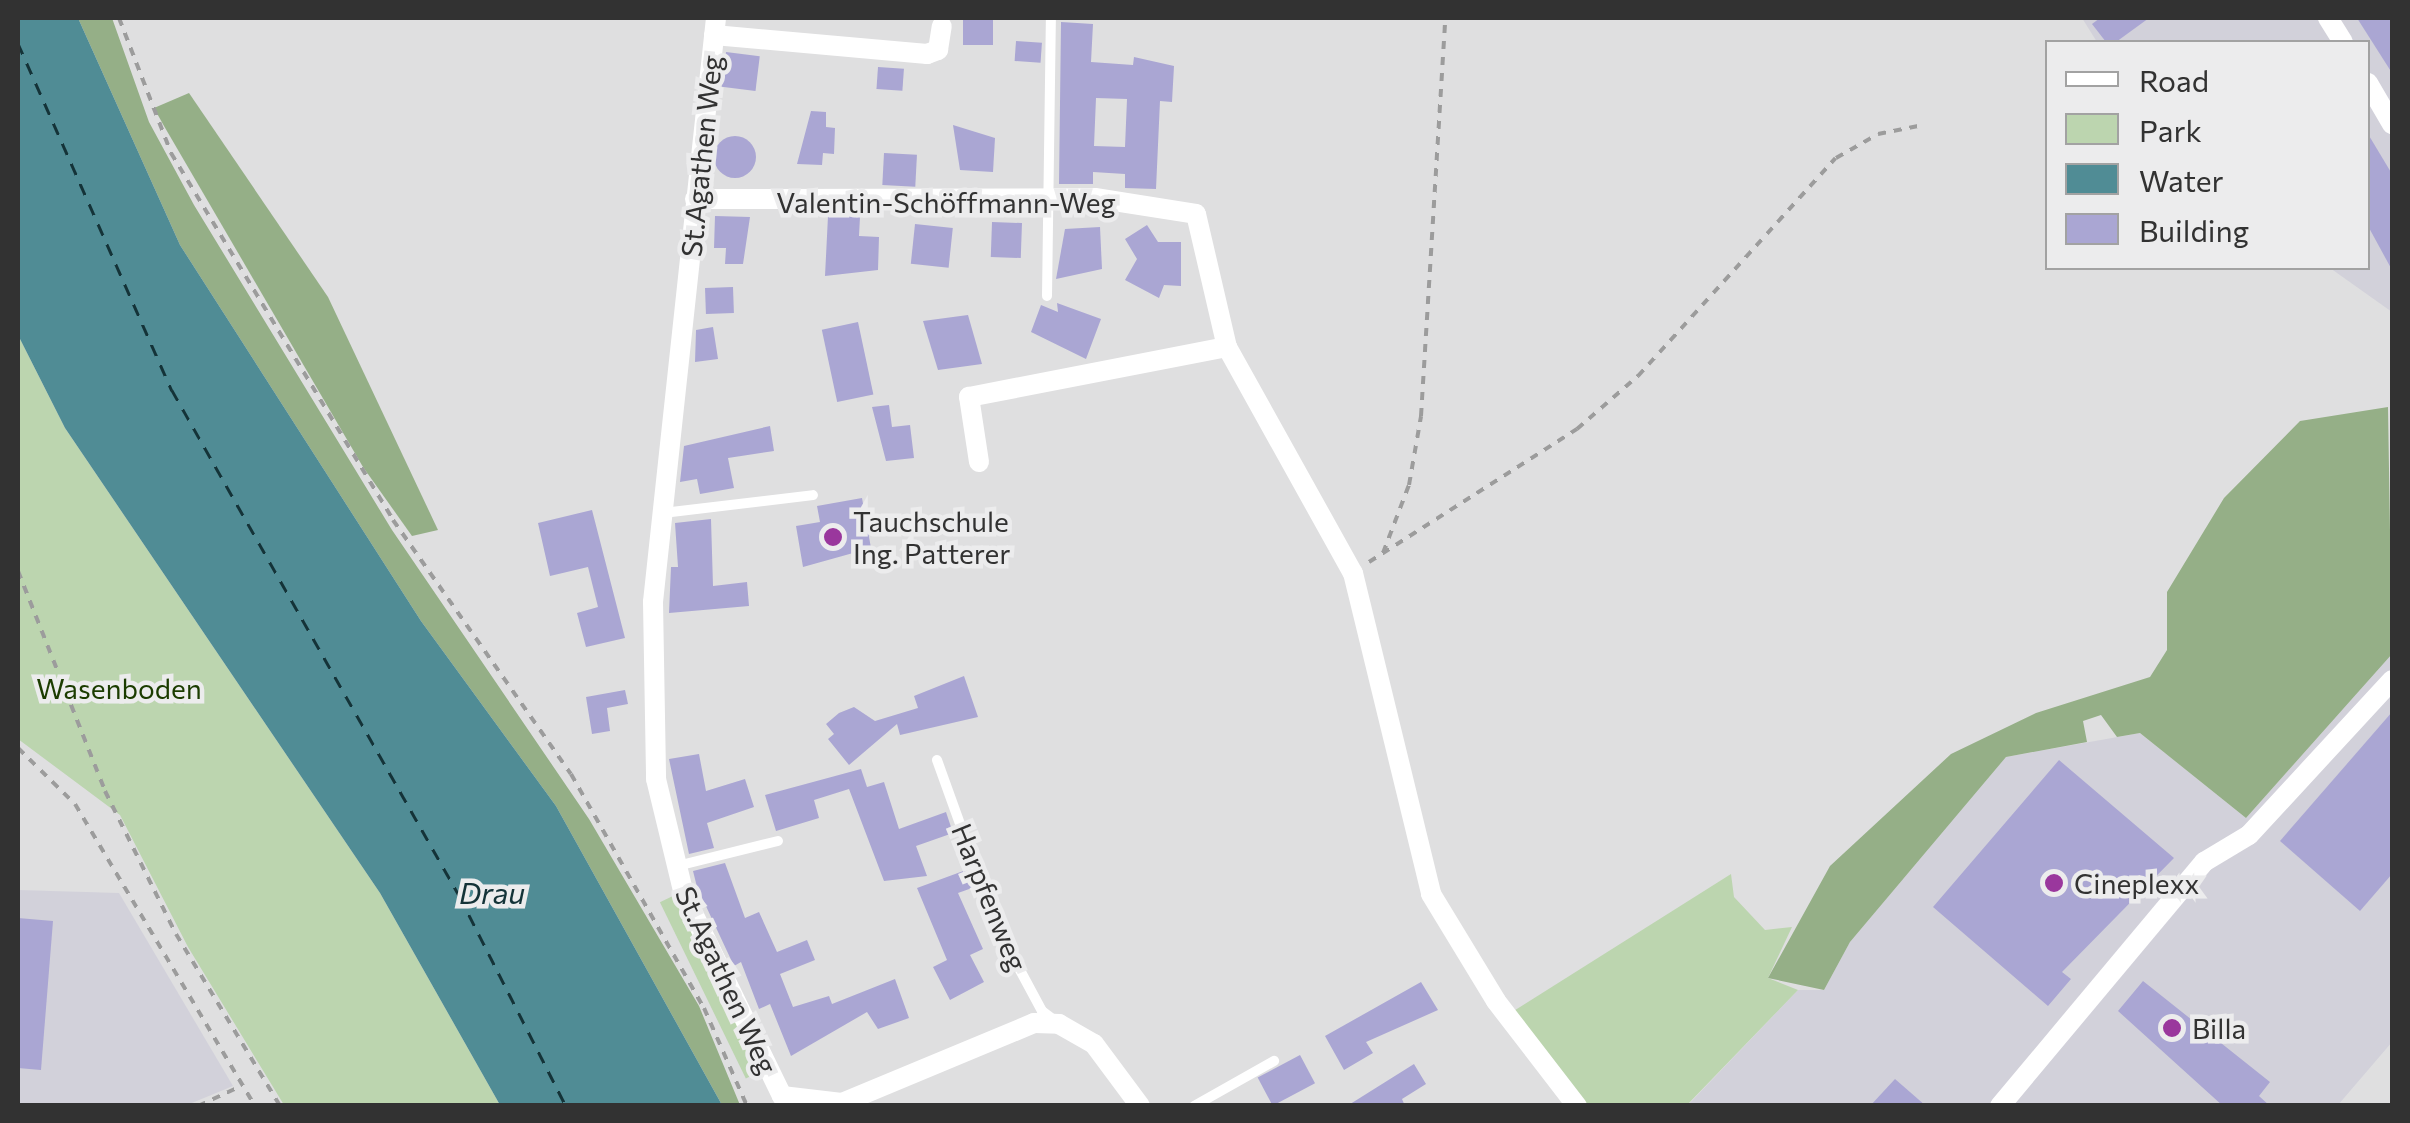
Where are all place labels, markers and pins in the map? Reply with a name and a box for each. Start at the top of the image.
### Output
place label: Tauchschule Ing. Patterer [853,504,1010,570]
marker: Tauchschule Ing. Patterer [822,526,844,548]
place label: Cineplexx [2074,866,2199,900]
marker: Cineplexx [2043,872,2065,894]
place label: Billa [2192,1011,2246,1045]
marker: Billa [2161,1017,2183,1039]

